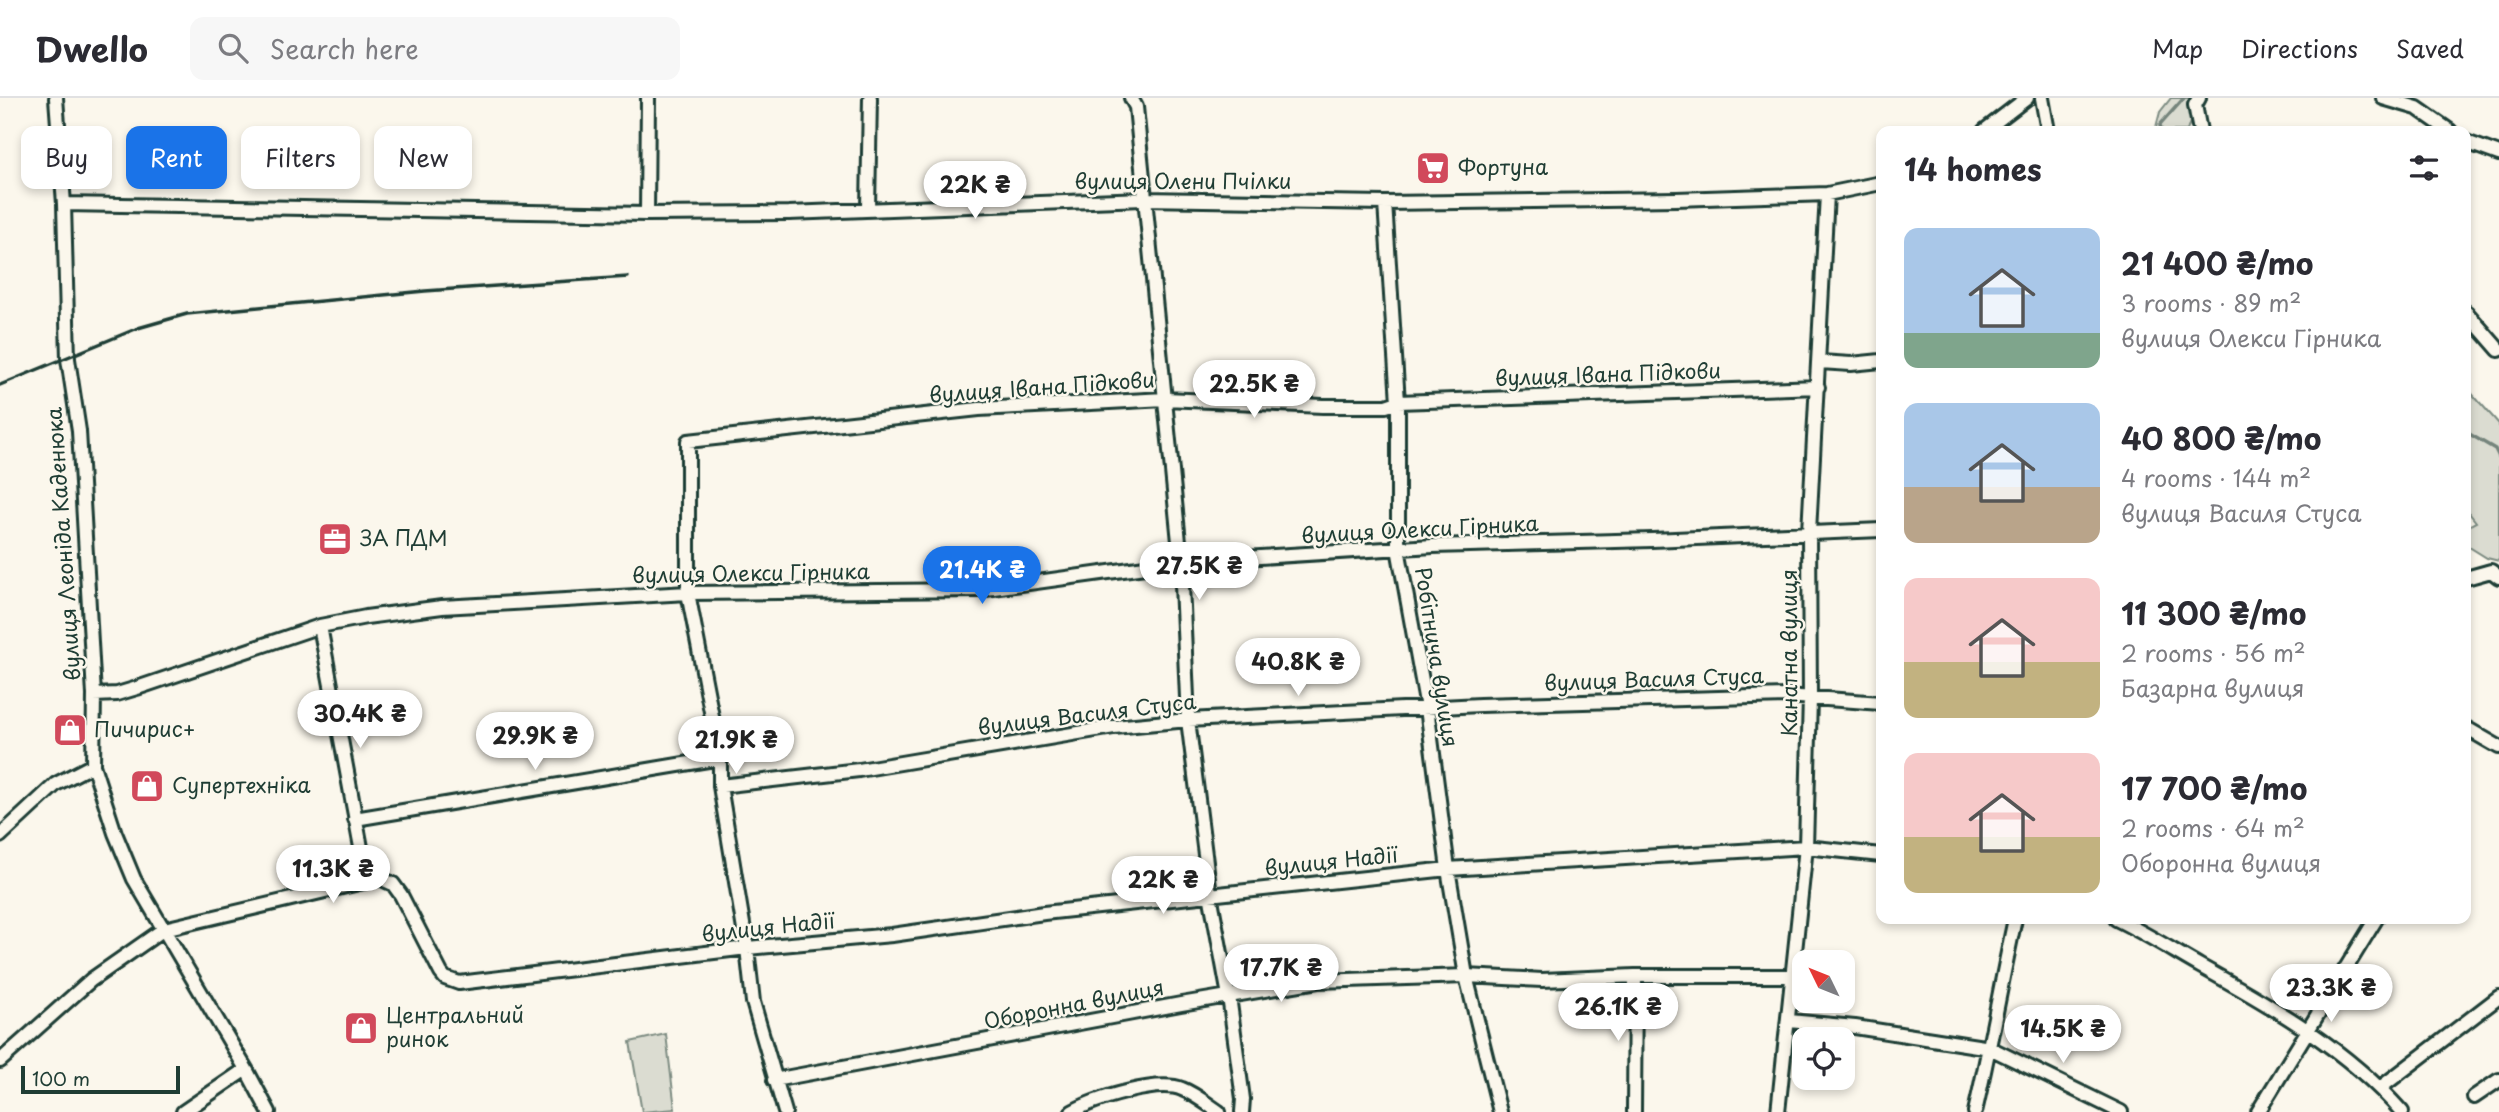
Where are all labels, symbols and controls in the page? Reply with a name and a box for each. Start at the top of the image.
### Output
search box [190,17,680,80]
text: Dwello [35,23,148,73]
icon: search [214,29,252,67]
text: Search here [270,29,419,68]
text: Map [2152,30,2203,66]
text: Directions [2241,30,2358,66]
text: Saved [2396,30,2464,66]
chip: Buy [21,126,112,189]
chip: Rent [126,126,227,189]
chip: Filters [241,126,360,189]
chip: New [374,126,472,189]
text: 14 homes [1904,146,2042,191]
supermarket icon: Фортуна [1414,149,1452,187]
icon: filters [2405,149,2443,187]
place label: Фортуна [1458,150,1548,182]
pin: 22K ₴ [926,162,1024,221]
street label: вулиця Олени Пчілки [1074,164,1292,196]
text: 22K ₴ [940,166,1010,201]
text: 21 400 ₴/mo [2121,240,2313,285]
icon: home [1960,256,2044,340]
text: 3 rooms · 89 m² [2121,285,2301,320]
text: вулиця Олекси Гірника [2121,320,2381,355]
street label: вулиця Івана Підкови [1494,353,1721,393]
pin: 22.5K ₴ [1189,360,1319,420]
street label: вулиця Івана Підкови [928,362,1156,410]
text: 22.5K ₴ [1209,365,1299,400]
street label: вулиця Леоніда Каденюка [36,406,88,682]
text: 40 800 ₴/mo [2121,415,2321,460]
icon: home [1960,431,2044,515]
text: 4 rooms · 144 m² [2121,460,2311,495]
text: вулиця Василя Стуса [2121,495,2362,530]
street label: вулиця Олекси Гірника [1300,506,1540,550]
office icon: ЗА ПДМ [316,520,354,558]
place label: ЗА ПДМ [360,521,448,553]
pin: 27.5K ₴ [1134,542,1264,602]
pin: 21.4K ₴ [917,546,1047,606]
text: 27.5K ₴ [1156,547,1242,582]
text: 21.4K ₴ [939,551,1025,586]
street label: вулиця Олекси Гірника [632,554,871,590]
street label: Робітнича вулиця [1408,564,1468,749]
street label: Канатна вулиця [1772,569,1804,737]
text: 11 300 ₴/mo [2121,590,2306,635]
icon: home [1960,606,2044,690]
text: 2 rooms · 56 m² [2121,635,2306,670]
pin: 40.8K ₴ [1233,638,1363,698]
text: 40.8K ₴ [1251,643,1345,678]
street label: вулиця Василя Стуса [1544,658,1764,698]
text: Базарна вулиця [2121,670,2304,705]
street label: вулиця Василя Стуса [976,684,1198,742]
pin: 30.4K ₴ [295,690,425,750]
text: 30.4K ₴ [313,695,407,730]
shop icon: Пичирис+ [51,711,89,749]
place label: Пичирис+ [94,712,196,744]
pin: 29.9K ₴ [470,712,600,772]
pin: 21.9K ₴ [671,716,801,776]
text: 29.9K ₴ [492,717,578,752]
text: 21.9K ₴ [694,721,778,756]
text: 17 700 ₴/mo [2121,765,2307,810]
shop icon: Супертехніка [128,767,166,805]
place label: Супертехніка [172,768,311,800]
icon: home [1960,781,2044,865]
text: 2 rooms · 64 m² [2121,810,2305,845]
street label: вулиця Надії [1263,837,1400,883]
text: Оборонна вулиця [2121,845,2321,880]
pin: 11.3K ₴ [268,846,398,905]
text: 11.3K ₴ [292,850,374,885]
pin: 22K ₴ [1114,856,1212,916]
text: 22K ₴ [1128,861,1198,896]
street label: вулиця Надії [700,903,837,949]
pin: 17.7K ₴ [1216,944,1346,1004]
text: 17.7K ₴ [1240,949,1322,984]
north arrow [1792,950,1855,1013]
map controls [1792,950,1855,1090]
pin: 23.3K ₴ [2266,964,2396,1024]
text: 23.3K ₴ [2286,969,2376,1004]
street label: Оборонна вулиця [981,970,1166,1036]
pin: 26.1K ₴ [1553,984,1683,1043]
text: 26.1K ₴ [1574,988,1662,1023]
place label: Центральний ринок [386,998,524,1054]
pin: 14.5K ₴ [1998,1006,2128,1065]
shop icon: Центральний ринок [342,1009,380,1047]
text: 14.5K ₴ [2020,1010,2106,1045]
button: locate [1792,1027,1855,1090]
scale bar [21,1063,180,1095]
text: 100 m [32,1064,90,1092]

